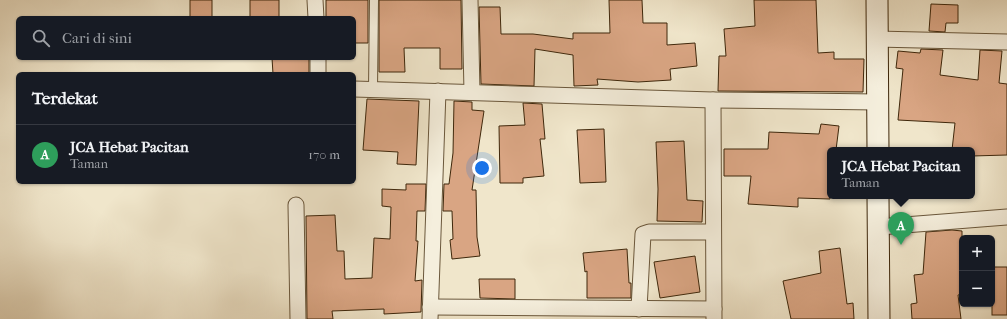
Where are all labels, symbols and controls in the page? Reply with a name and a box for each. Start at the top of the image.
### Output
search box [16,16,356,60]
icon: search [30,27,52,49]
text: Cari di sini [62,29,132,47]
text: Terdekat [32,88,98,108]
text: JCA Hebat Pacitan [70,138,189,156]
text: A [41,147,49,162]
text: 170 m [308,147,340,162]
popup [827,147,975,199]
text: Taman [70,156,108,171]
text: JCA Hebat Pacitan [842,157,960,175]
your location [472,158,492,178]
text: Taman [842,175,880,190]
pin: A [888,212,914,245]
map controls [959,235,995,307]
button: + [959,235,995,271]
button: − [959,271,995,307]

